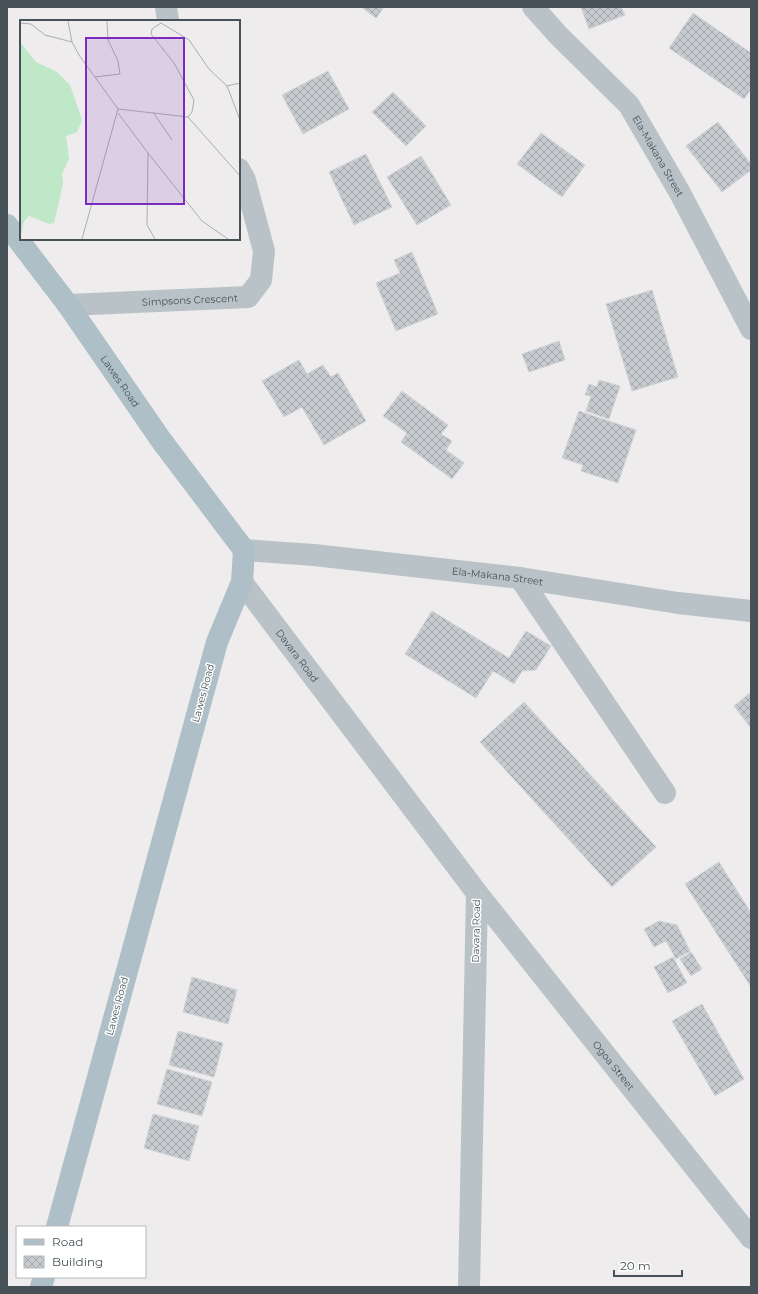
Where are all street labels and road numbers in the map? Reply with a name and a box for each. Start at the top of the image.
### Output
street label: Ela-Makana Street [630,113,687,199]
street label: Simpsons Crescent [142,291,238,308]
street label: Lawes Road [98,353,143,410]
street label: Ela-Makana Street [451,564,544,588]
street label: Davara Road [273,626,322,685]
street label: Lawes Road [189,662,217,724]
street label: Davara Road [469,899,483,963]
street label: Lawes Road [103,975,131,1037]
street label: Ogoa Street [590,1038,638,1093]

